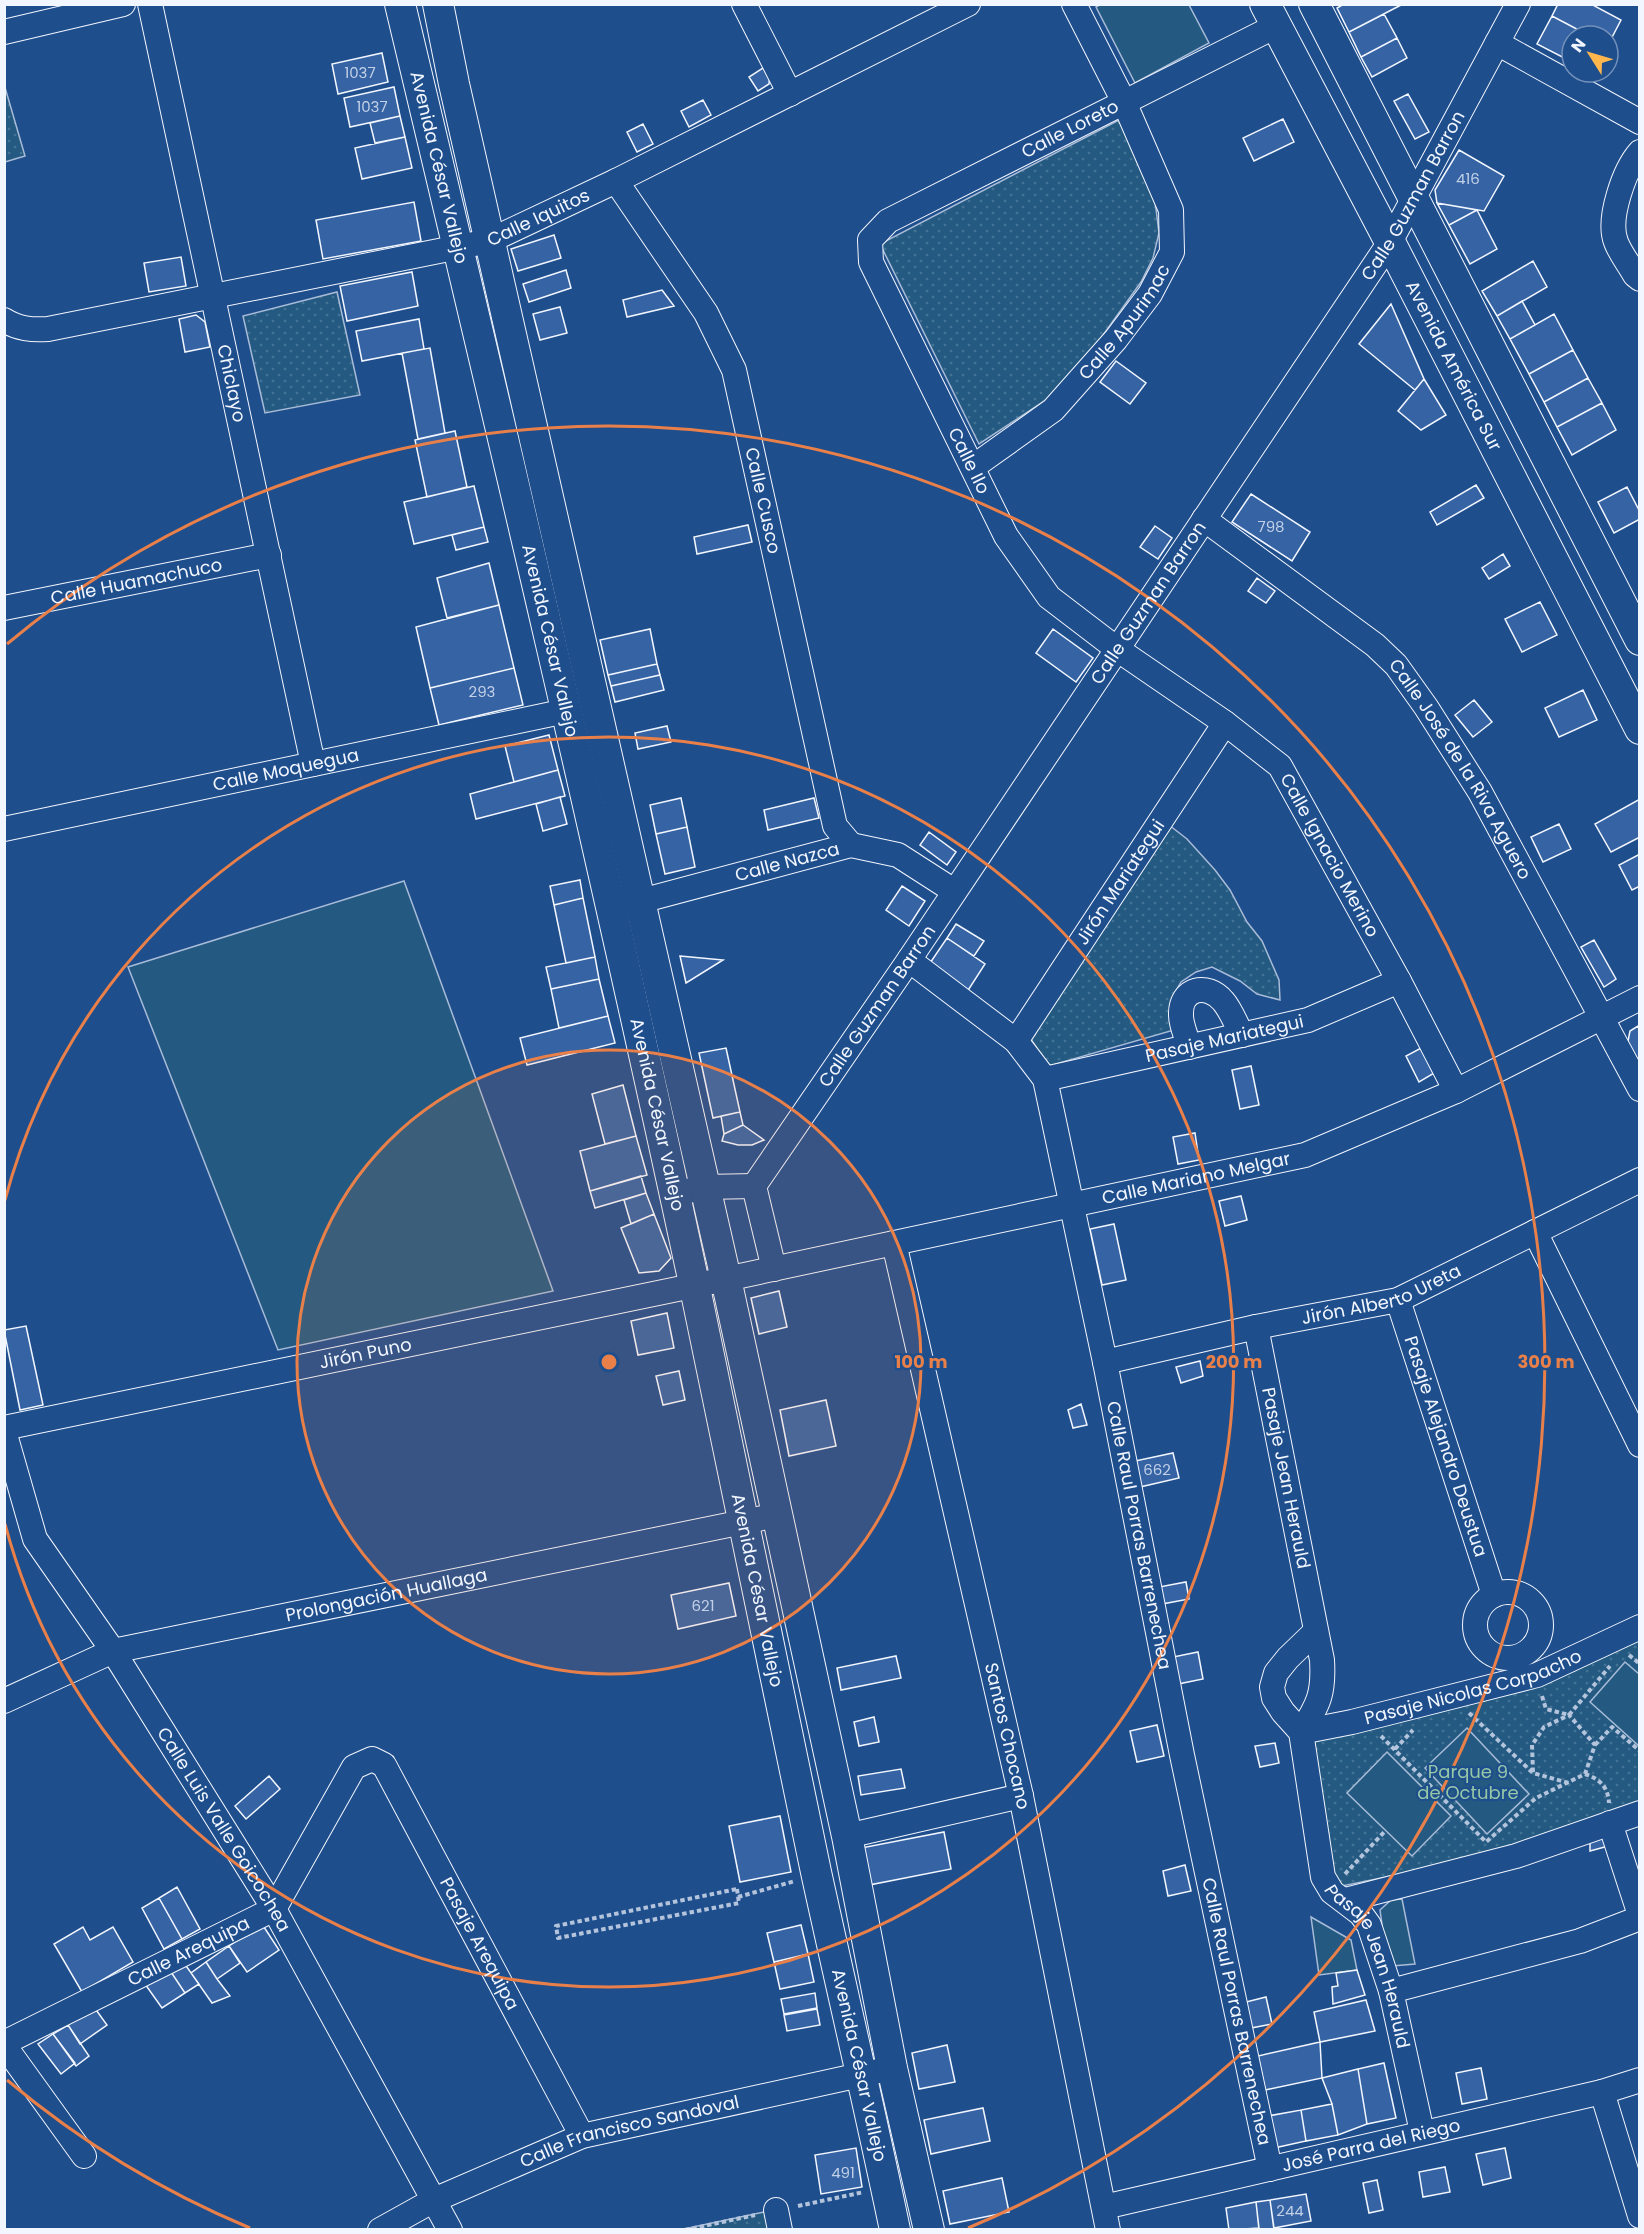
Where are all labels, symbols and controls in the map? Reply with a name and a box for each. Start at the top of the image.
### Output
north arrow [1560,24,1620,84]
text: N [1566,34,1591,57]
house number: 1037 [344,62,376,83]
street label: Avenida César Vallejo [404,69,474,266]
street label: Calle Loreto [1017,93,1123,164]
house number: 1037 [356,96,388,117]
street label: Calle Guzman Barron [1355,106,1470,285]
house number: 416 [1456,168,1480,189]
street label: Calle Iquitos [483,182,594,252]
street label: Calle Apurimac [1072,259,1176,385]
street label: Avenida América Sur [1400,276,1508,455]
street label: Chiclayo [211,342,252,425]
street label: Calle Ilo [942,423,996,498]
street label: Calle Cusco [739,445,787,556]
street label: Calle Guzman Barron [1084,516,1212,689]
house number: 798 [1257,516,1285,537]
street label: Avenida César Vallejo [516,542,585,739]
street label: Calle Huamachuco [48,552,224,610]
street label: Calle José de la Riva Aguero [1383,654,1538,884]
house number: 293 [469,681,495,702]
street label: Calle Moquegua [210,742,361,797]
street label: Calle Ignacio Merino [1274,769,1385,942]
street label: Jirón Mariategui [1070,814,1170,950]
street label: Calle Nazca [732,836,842,887]
street label: Calle Guzman Barron [812,920,941,1092]
street label: Pasaje Mariategui [1143,1008,1306,1068]
street label: Avenida César Vallejo [624,1016,691,1213]
street label: Calle Mariano Melgar [1100,1145,1293,1210]
street label: Jirón Alberto Ureta [1299,1258,1465,1330]
street label: Jirón Puno [317,1331,414,1375]
street label: Pasaje Alejandro Deustua [1399,1333,1494,1560]
text: 100 m [894,1349,948,1374]
text: 200 m [1206,1349,1262,1374]
text: 300 m [1517,1349,1575,1374]
centre of rings [599,1352,619,1372]
street label: Pasaje Jean Herauld [1256,1385,1317,1571]
street label: Calle Raul Porras Barrenechea [1101,1399,1178,1672]
house number: 662 [1143,1459,1171,1480]
street label: Avenida César Vallejo [726,1491,790,1689]
street label: Prolongación Huallaga [283,1562,489,1627]
house number: 621 [692,1595,714,1616]
street label: Pasaje Nicolas Corpacho [1362,1643,1586,1730]
street label: Santos Chocano [979,1660,1036,1812]
street label: Calle Luis Valle Goicochea [152,1722,297,1936]
park label: Parque 9 de Octubre [1417,1759,1519,1805]
street label: Pasaje Arequipa [434,1873,525,2014]
street label: Calle Raul Porras Barrenechea [1196,1875,1278,2148]
street label: Pasaje Jean Herauld [1318,1880,1416,2051]
street label: Calle Arequipa [123,1910,254,1992]
street label: Avenida César Vallejo [826,1966,893,2164]
street label: Calle Francisco Sandoval [516,2089,741,2173]
street label: José Parra del Riego [1279,2112,1463,2178]
house number: 491 [831,2162,855,2183]
house number: 244 [1276,2200,1304,2221]

